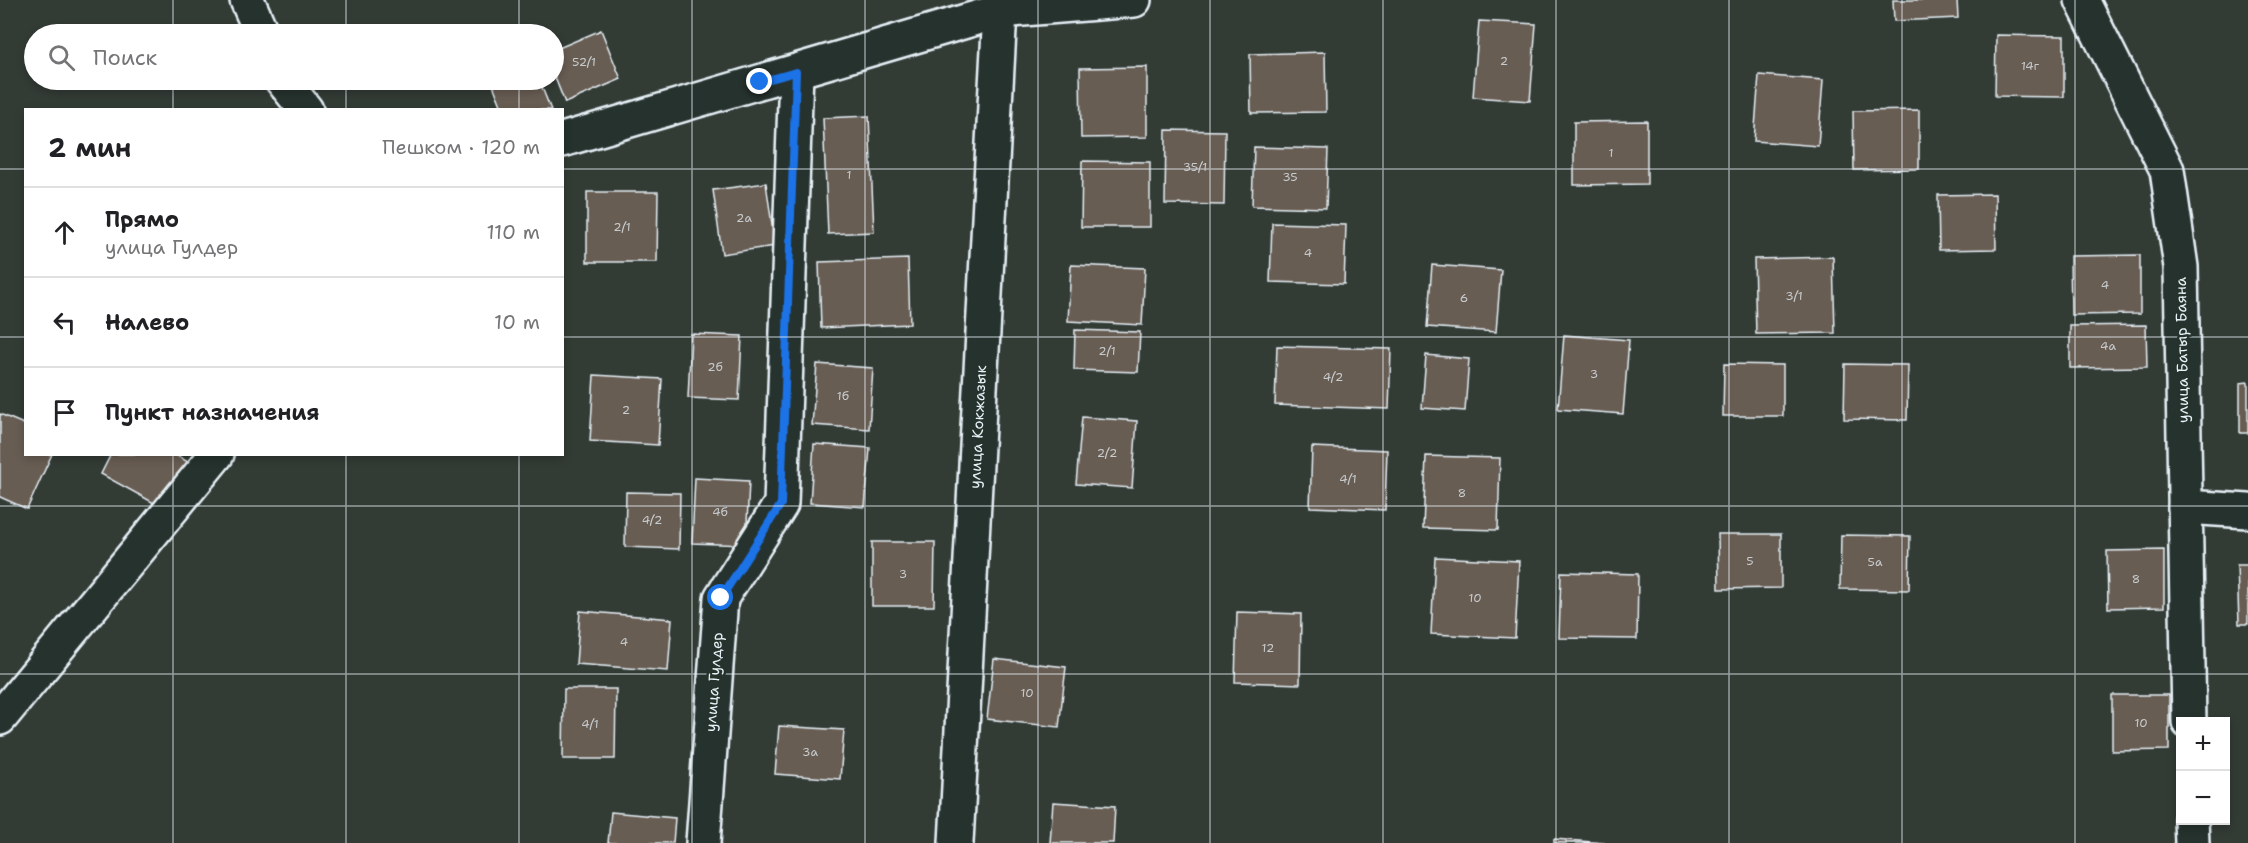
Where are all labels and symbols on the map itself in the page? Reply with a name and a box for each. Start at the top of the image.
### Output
house number: 2 [1500,53,1508,69]
house number: 52/1 [572,54,596,70]
house number: 14г [2021,58,2040,74]
route end [746,68,772,94]
house number: 1 [1608,145,1614,161]
house number: 35/1 [1183,159,1207,175]
house number: 1 [846,167,852,183]
house number: 35 [1282,169,1298,185]
house number: 2а [736,210,752,226]
house number: 2/1 [613,219,631,235]
house number: 4 [1304,245,1312,261]
street label: улица Батыр Баяна [2171,276,2193,423]
house number: 4 [2101,277,2109,293]
house number: 3/1 [1785,288,1803,304]
house number: 6 [1460,290,1468,306]
house number: 4а [2100,338,2116,354]
house number: 2/1 [1098,343,1116,359]
house number: 2б [707,359,723,375]
street label: улица Кокжазык [965,365,991,489]
house number: 3 [1590,366,1598,382]
house number: 4/2 [1323,369,1343,385]
house number: 1б [837,388,849,404]
house number: 2 [622,402,630,418]
house number: 2/2 [1097,445,1117,461]
house number: 4/1 [1339,471,1357,487]
house number: 8 [1458,485,1466,501]
house number: 4б [712,504,728,520]
house number: 4/2 [642,512,662,528]
house number: 5 [1746,553,1754,569]
house number: 5а [1868,554,1883,570]
house number: 3 [899,566,907,582]
house number: 8 [2132,571,2140,587]
route start [707,584,733,610]
house number: 10 [1468,590,1482,606]
street label: улица Гулдер [701,631,727,733]
house number: 4 [620,634,628,650]
house number: 12 [1262,640,1274,656]
house number: 10 [1020,685,1034,701]
house number: 10 [2134,715,2148,731]
house number: 4/1 [581,716,599,732]
house number: 3а [802,744,818,760]

